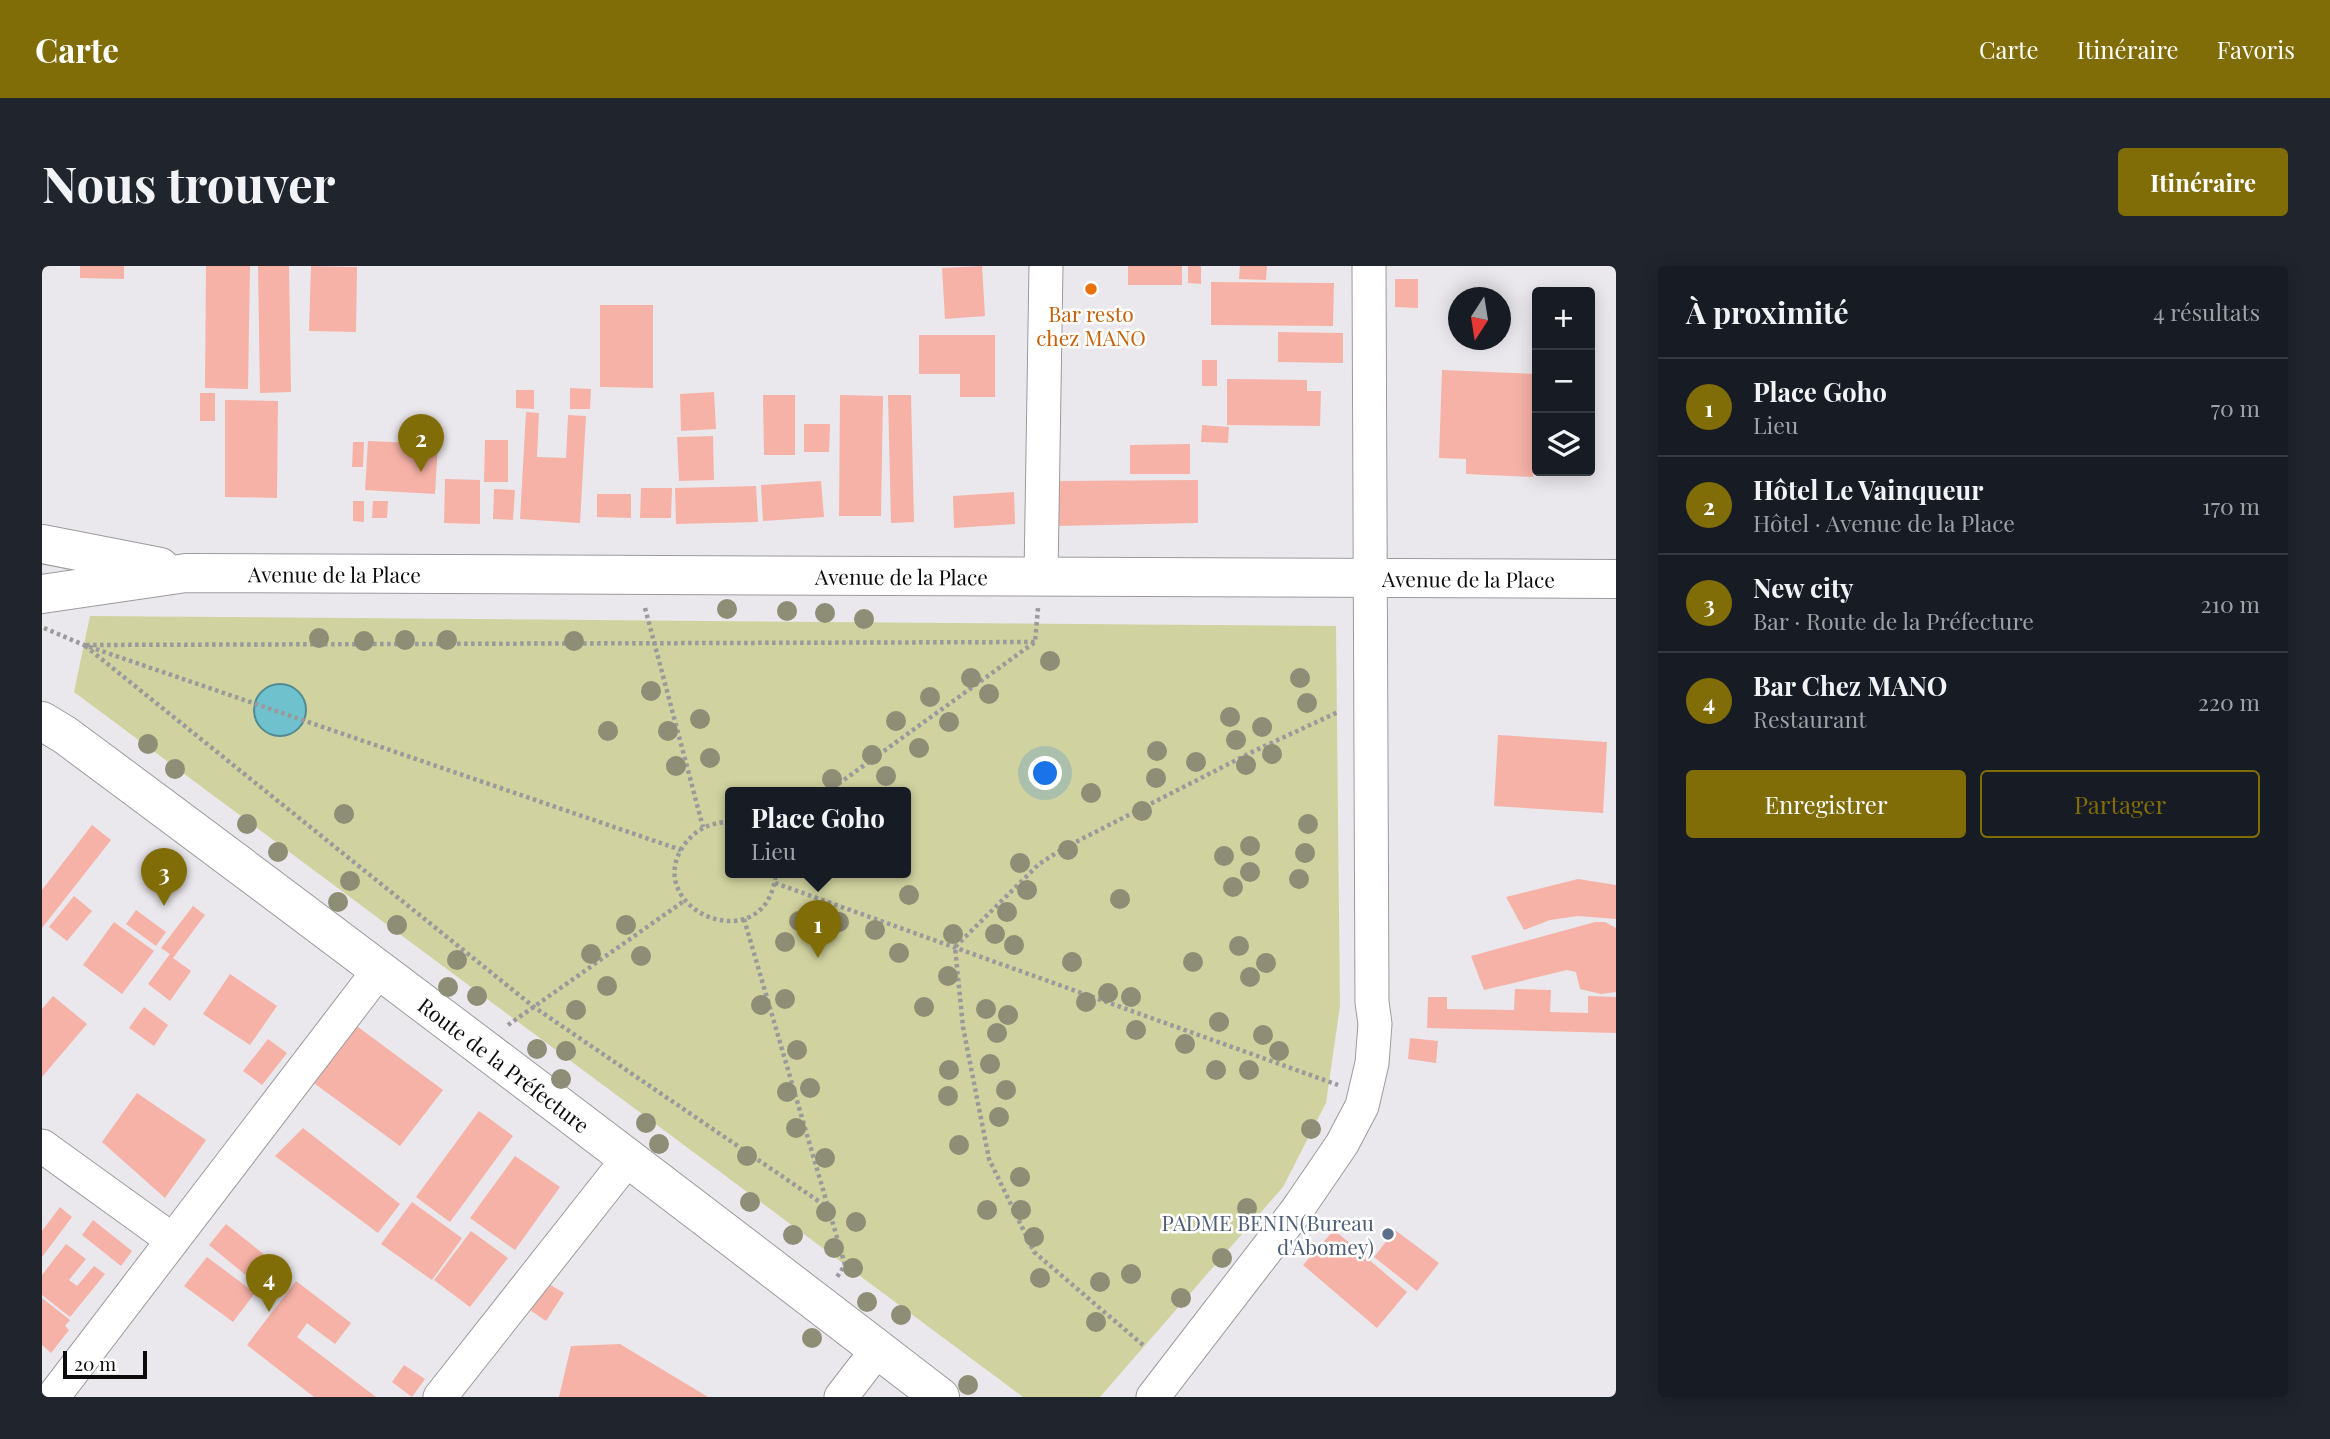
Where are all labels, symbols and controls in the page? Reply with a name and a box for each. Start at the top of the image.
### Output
text: Carte [35,27,119,71]
text: Carte [1979,33,2039,65]
text: Itinéraire [2077,33,2179,65]
text: Favoris [2217,33,2295,65]
button: Itinéraire [2118,148,2288,216]
text: Nous trouver [42,150,335,215]
marker: Bar resto chez MANO [1083,281,1099,297]
north arrow [1448,287,1511,350]
map controls [1532,287,1595,476]
button: + [1532,287,1595,350]
text: À proximité [1686,292,1849,332]
text: 4 résultats [2153,296,2260,327]
place label: Bar resto chez MANO [1036,299,1146,351]
button: − [1532,350,1595,413]
text: Place Goho [1753,374,1887,409]
text: 1 [1705,392,1713,423]
text: 70 m [2211,392,2260,423]
text: Lieu [1753,409,1798,440]
button: layers [1532,413,1595,476]
pin: 2 [398,414,444,472]
text: Hôtel Le Vainqueur [1753,472,1983,507]
text: 2 [1703,490,1715,521]
text: 170 m [2202,490,2260,521]
text: Hôtel · Avenue de la Place [1753,507,2015,538]
street label: Avenue de la Place [247,559,421,588]
street label: Avenue de la Place [814,562,988,590]
street label: Avenue de la Place [1381,564,1555,593]
text: New city [1753,570,1854,605]
text: 3 [1703,588,1715,619]
text: 210 m [2201,588,2260,619]
text: Bar · Route de la Préfecture [1753,605,2034,636]
text: Bar Chez MANO [1753,668,1947,703]
text: 4 [1703,686,1715,717]
text: 220 m [2198,686,2260,717]
text: Restaurant [1753,703,1866,734]
your location [1028,756,1062,790]
button: Enregistrer [1686,770,1966,838]
button: Partager [1980,770,2260,838]
popup [725,787,911,878]
text: Place Goho [751,800,885,835]
text: Lieu [751,835,796,866]
pin: 3 [141,848,187,906]
pin: 1 [795,900,841,958]
street label: Route de la Préfecture [413,990,596,1138]
place label: PADME BENIN(Bureau d'Abomey) [1162,1208,1374,1260]
marker: PADME BENIN(Bureau d'Abomey) [1380,1226,1396,1242]
pin: 4 [246,1254,292,1312]
scale bar [63,1348,147,1380]
text: 20 m [74,1350,116,1376]

